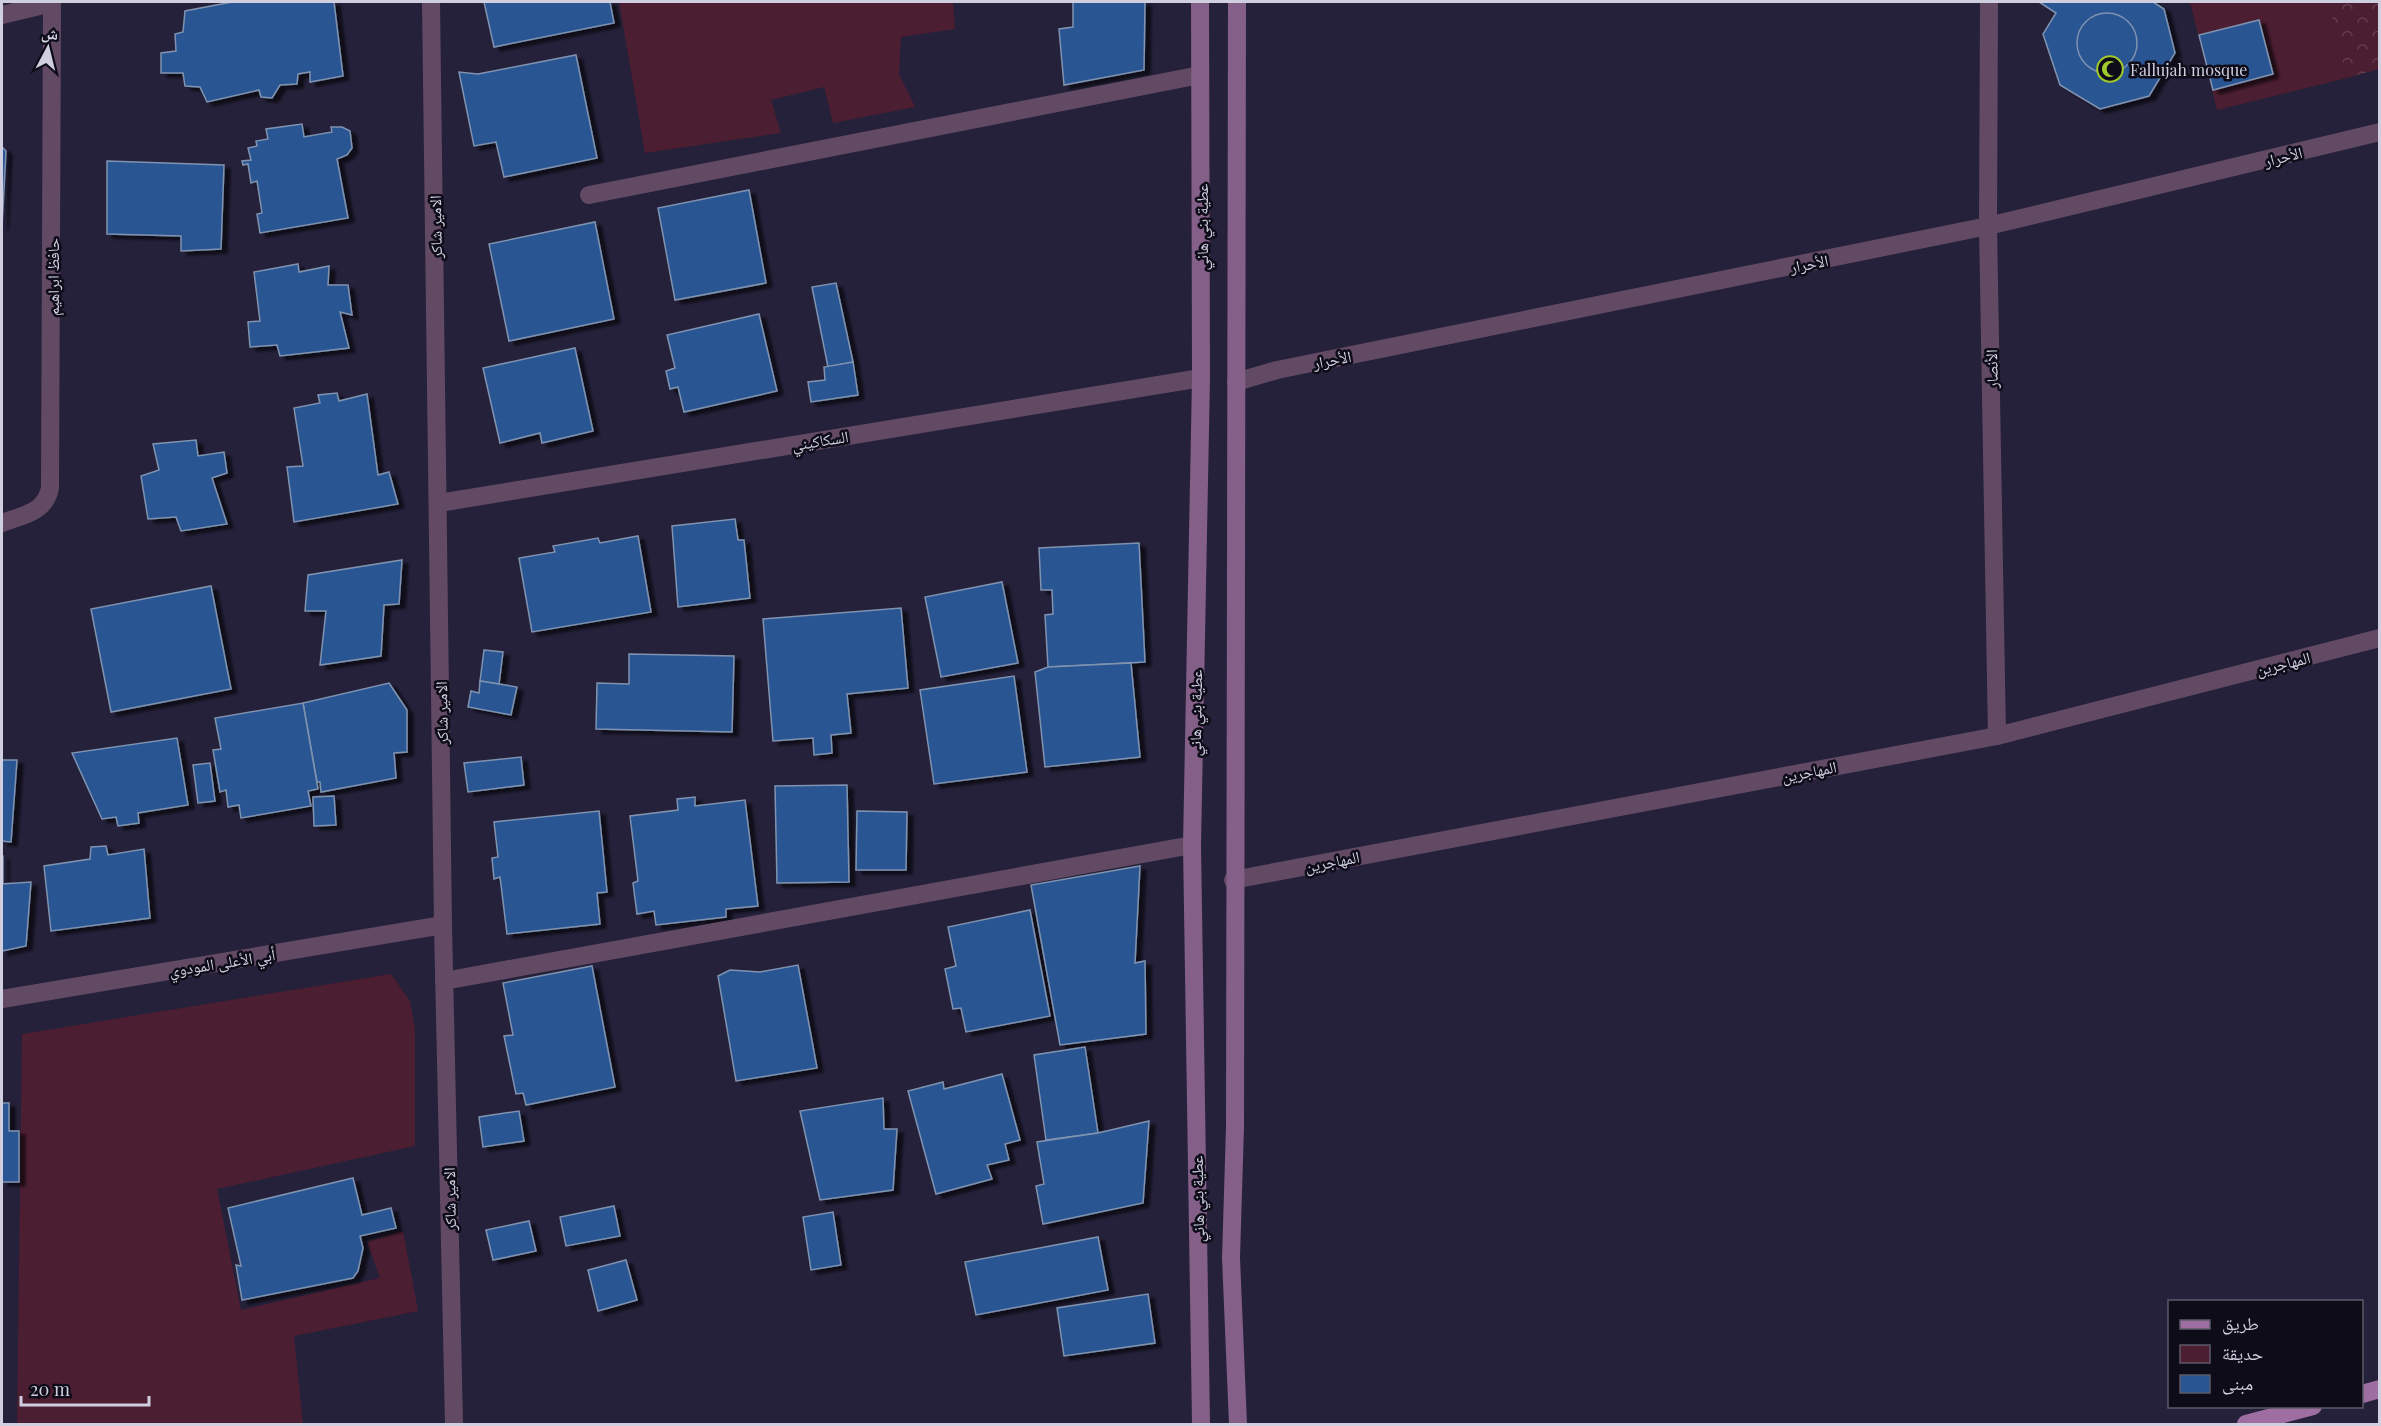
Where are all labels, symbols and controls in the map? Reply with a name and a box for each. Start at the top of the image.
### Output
north arrow [18,18,78,78]
text: ش [40,21,60,44]
mosque icon: Fallujah mosque [2095,54,2125,84]
place label: Fallujah mosque [2130,59,2247,80]
street label: الأحرار [2261,141,2304,171]
street label: عطية بني هاني [1191,184,1215,270]
street label: الامير شاكر [424,195,446,260]
street label: حافظ ابراهيم [42,238,64,316]
street label: الأحرار [1787,249,1830,277]
street label: الأحرار [1310,345,1353,373]
street label: الأنصار [1980,349,2002,390]
street label: السكاكيني [790,425,850,458]
street label: المهاجرين [2254,646,2313,681]
street label: عطية بني هاني [1184,669,1209,757]
street label: الامير شاكر [430,681,452,746]
street label: المهاجرين [1780,755,1838,788]
street label: المهاجرين [1303,845,1361,878]
street label: أبي الأعلى المودوي [167,943,277,984]
street label: عطية بني هاني [1186,1155,1211,1243]
street label: الامير شاكر [438,1167,460,1232]
legend [2168,1300,2363,1408]
text: طريق [2222,1311,2259,1335]
text: حديقة [2222,1341,2263,1365]
scale bar [21,1369,148,1407]
text: مبنى [2222,1371,2253,1395]
text: 20 m [30,1377,70,1401]

